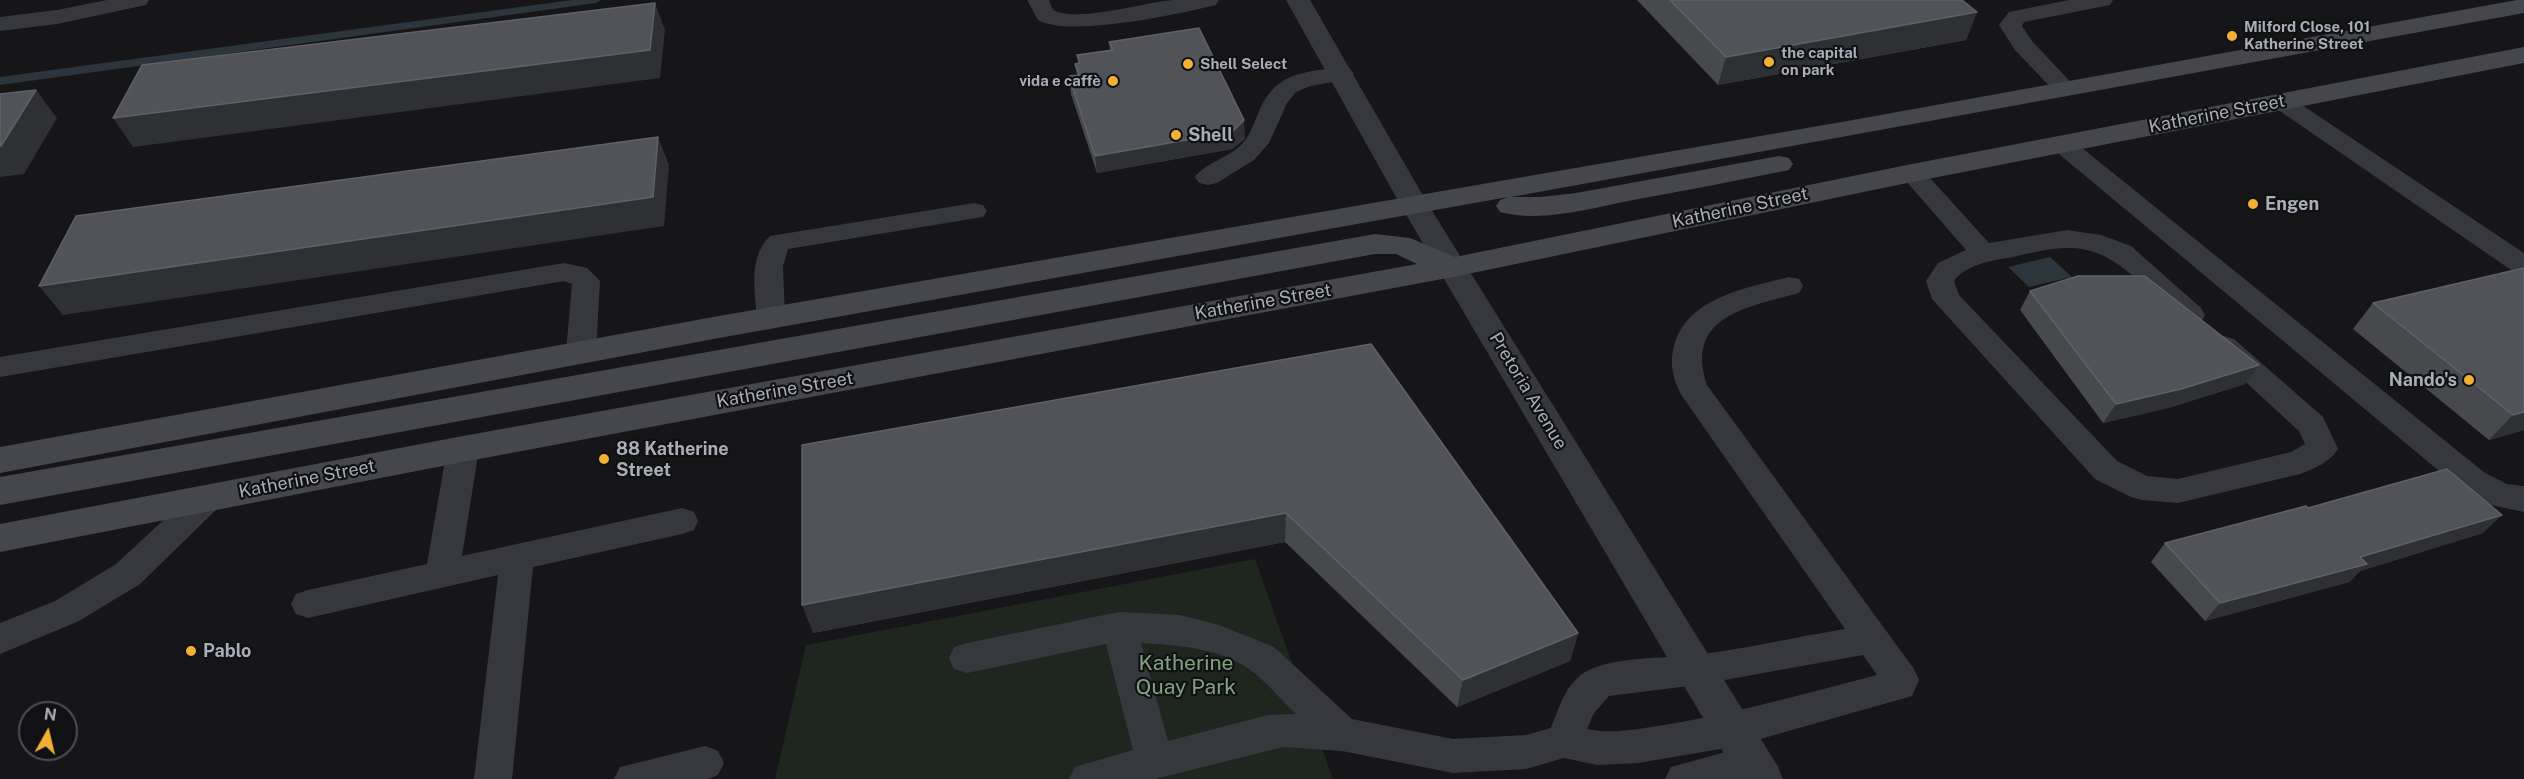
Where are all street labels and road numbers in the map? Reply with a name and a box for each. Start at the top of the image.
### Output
street label: Katherine Street [2147,90,2287,138]
street label: Katherine Street [1670,183,1810,233]
street label: Katherine Street [1193,279,1333,325]
street label: Pretoria Avenue [1485,329,1571,453]
street label: Katherine Street [715,367,855,413]
street label: Katherine Street [237,455,377,503]

